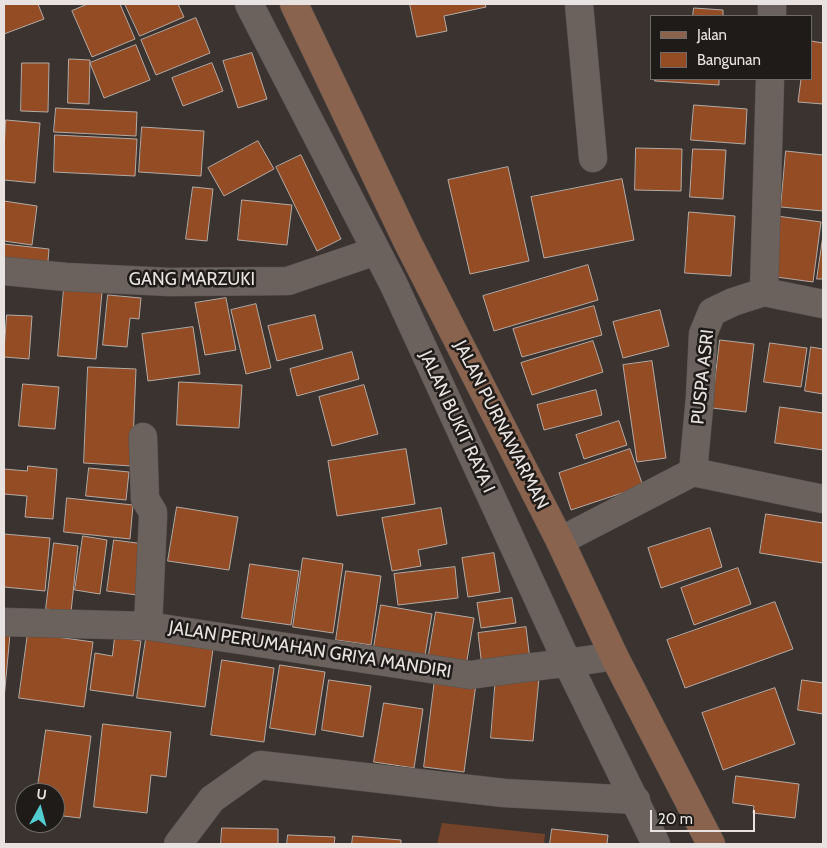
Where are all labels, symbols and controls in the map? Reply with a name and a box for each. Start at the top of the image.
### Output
legend [650,15,812,80]
text: Jalan [697,26,727,44]
text: Bangunan [697,51,761,69]
street label: GANG MARZUKI [129,269,255,291]
street label: PUSPA ASRI [687,328,719,426]
street label: JALAN PURNAWARMAN [449,337,553,513]
street label: JALAN BUKIT RAYA I [415,348,499,496]
street label: JALAN PERUMAHAN GRIYA MANDIRI [167,617,453,683]
north arrow [15,783,65,833]
text: U [36,785,48,804]
scale bar [652,800,757,832]
text: 20 m [658,810,693,828]

